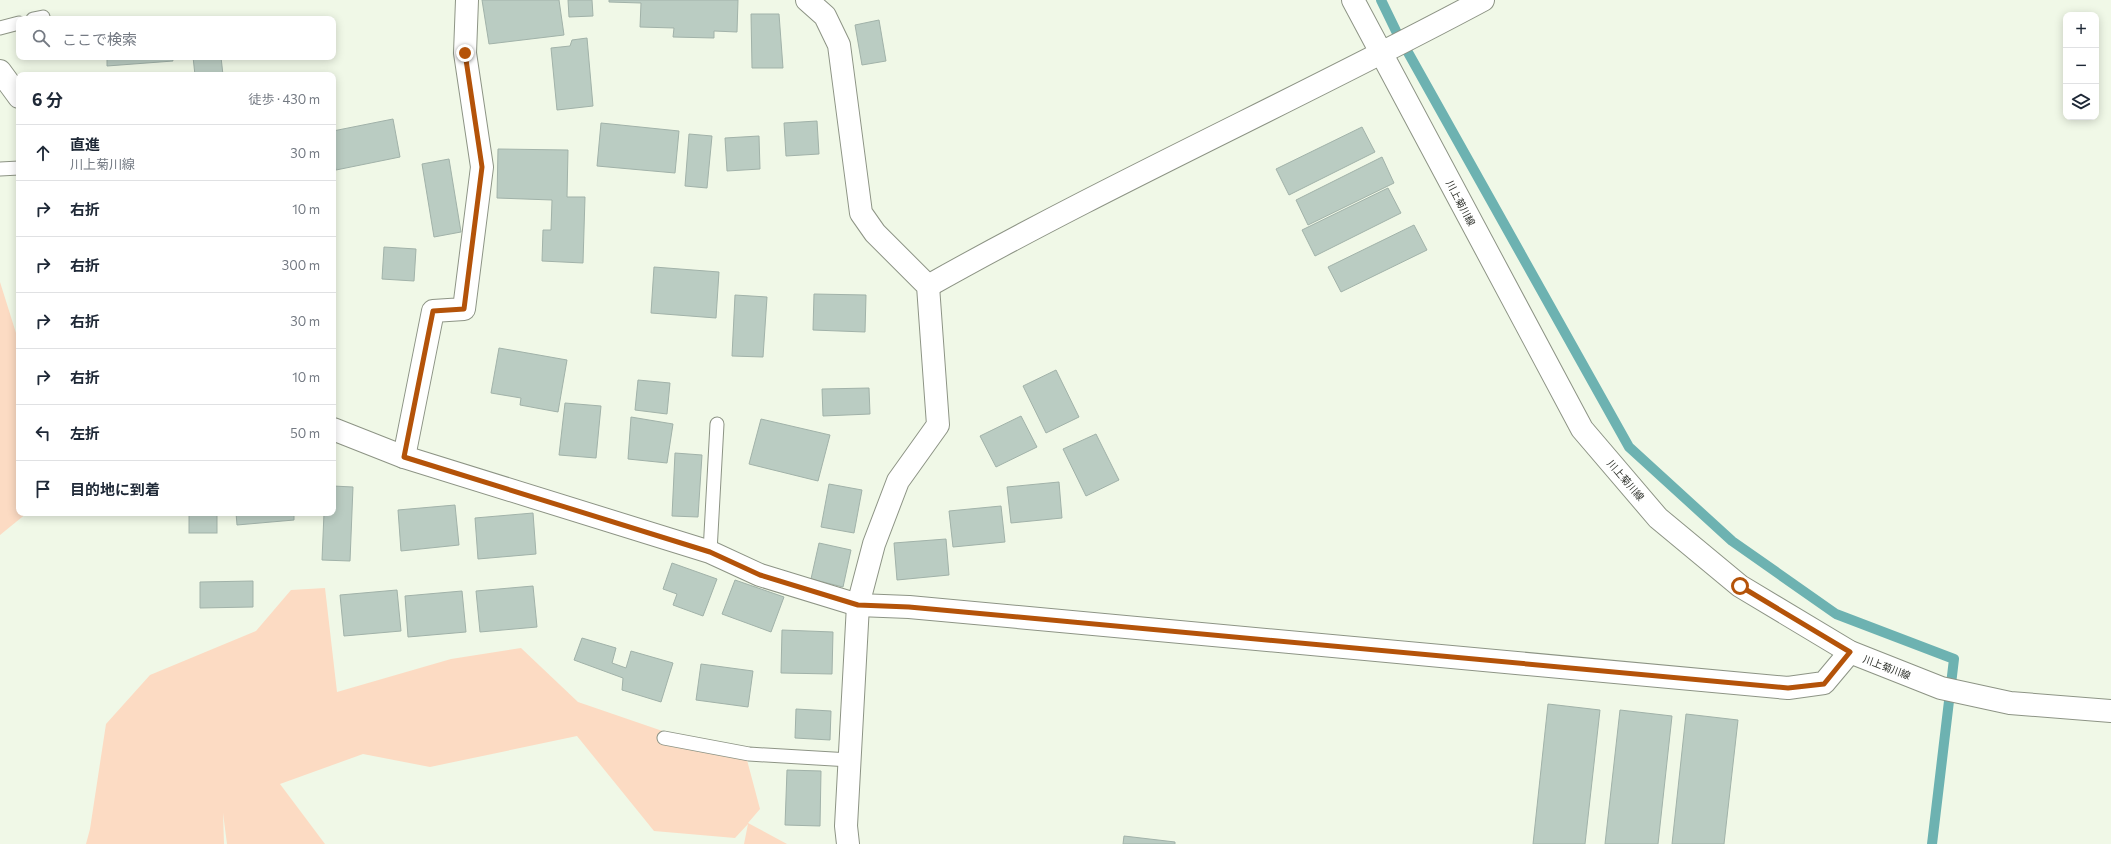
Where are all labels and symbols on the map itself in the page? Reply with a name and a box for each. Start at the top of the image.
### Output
route end [456,44,474,62]
street label: 川上菊川線 [1444,178,1478,228]
street label: 川上菊川線 [1605,457,1647,503]
route start [1731,577,1749,595]
street label: 川上菊川線 [1862,652,1912,682]

